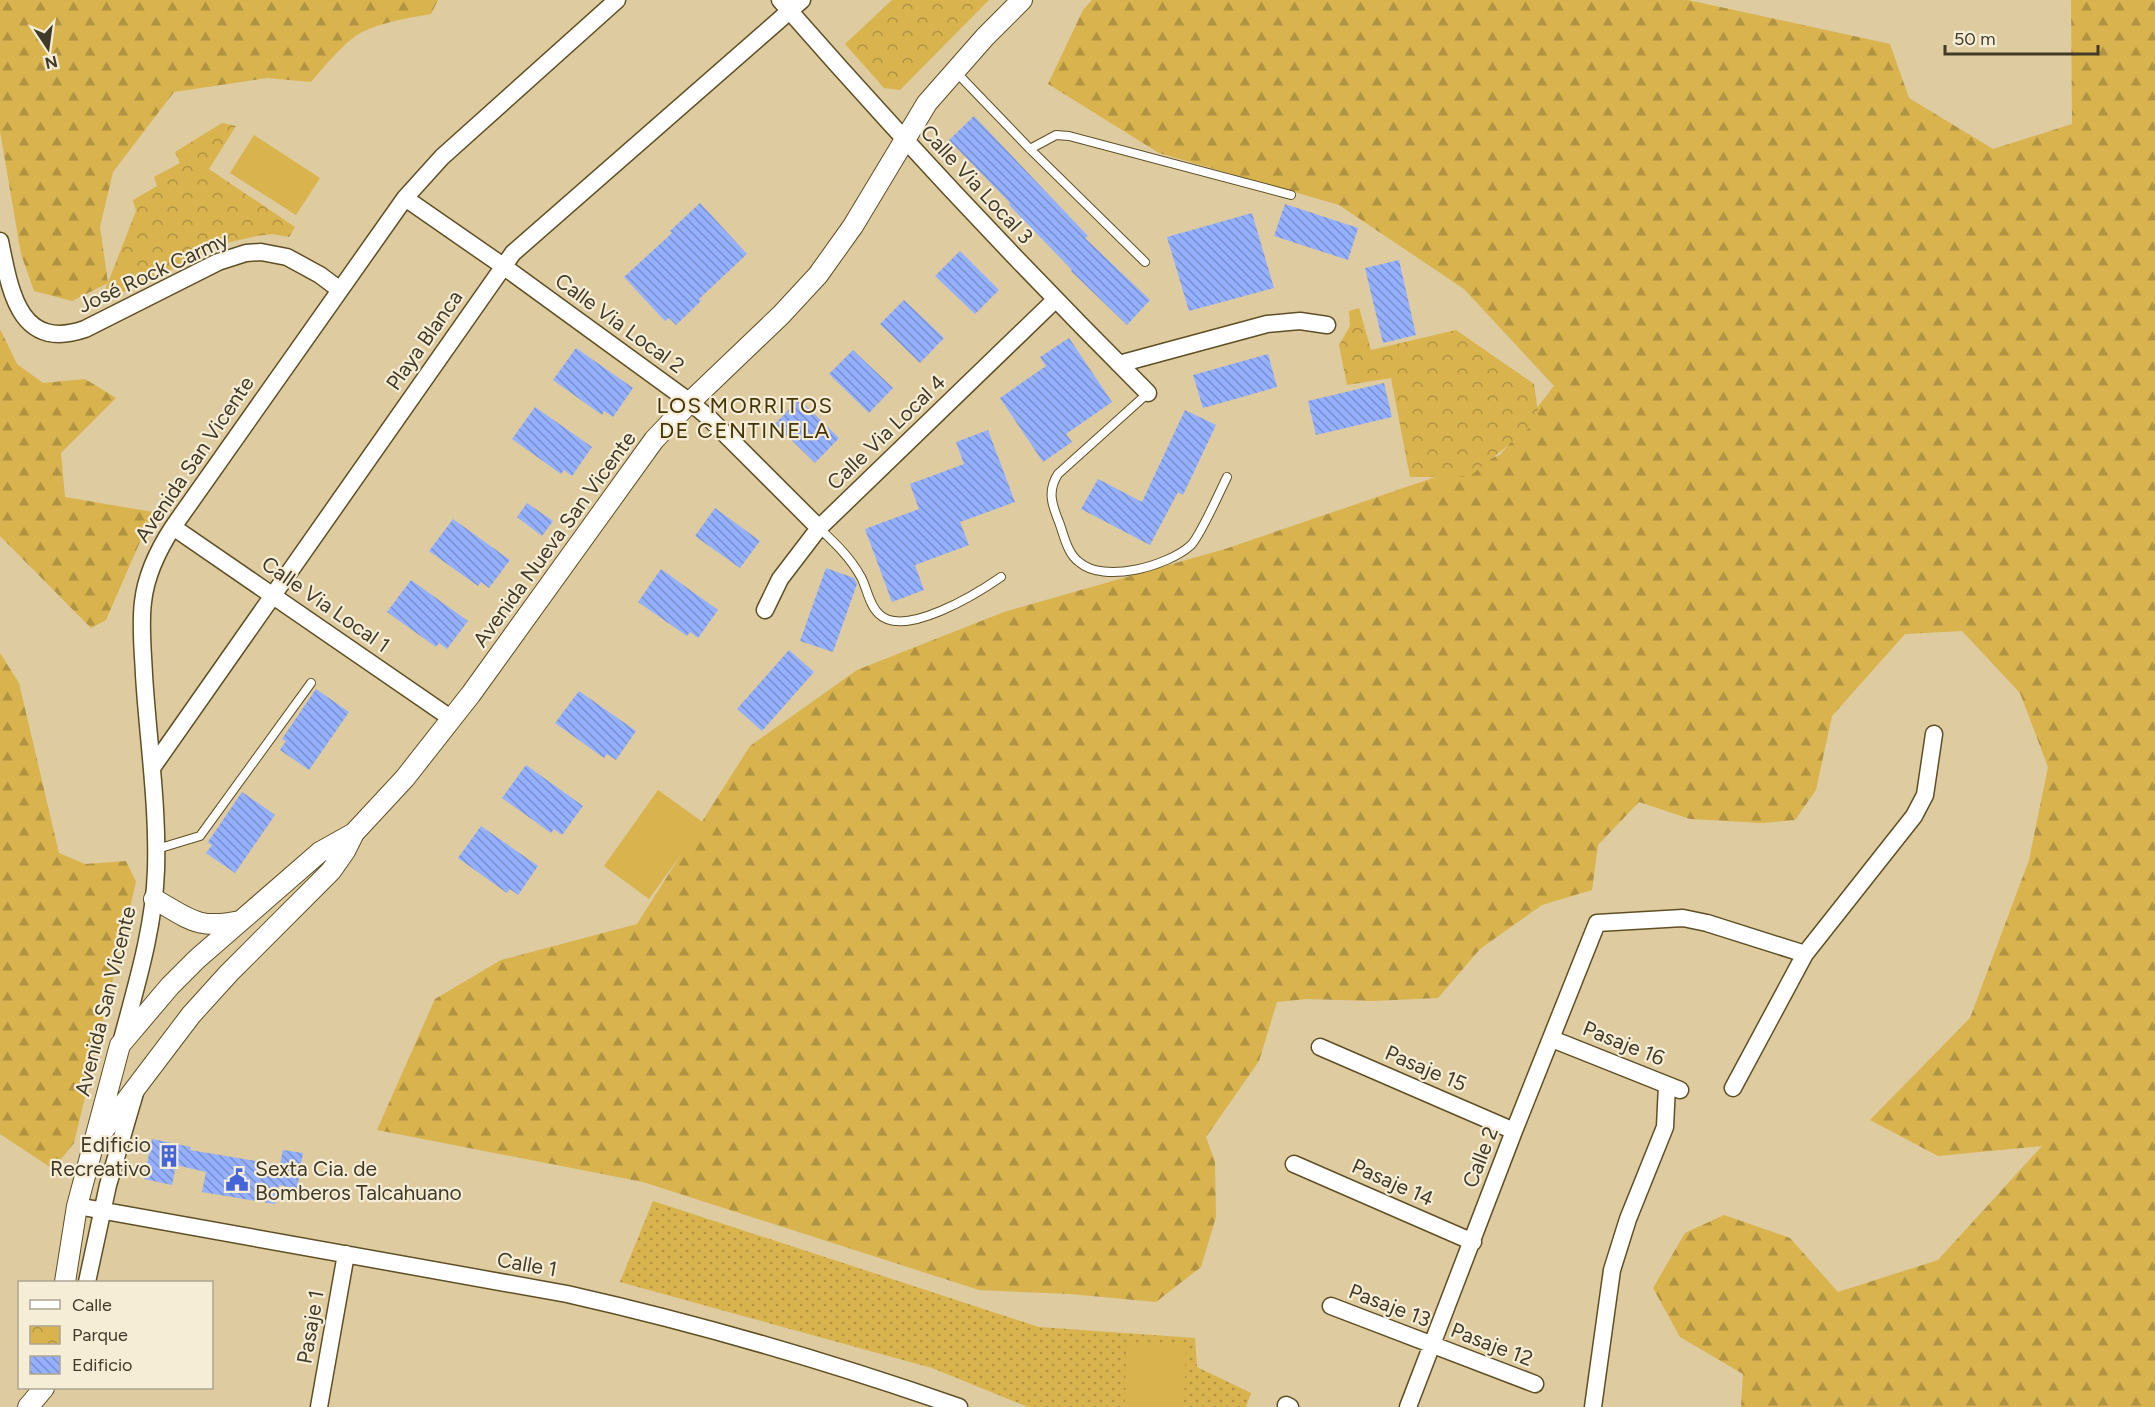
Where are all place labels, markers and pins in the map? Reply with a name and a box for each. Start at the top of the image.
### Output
place label: Edificio Recreativo [50,1132,151,1181]
building icon: Edificio Recreativo [156,1143,182,1169]
place label: Sexta Cia. de Bomberos Talcahuano [255,1156,462,1205]
public building icon: Sexta Cia. de Bomberos Talcahuano [224,1167,250,1193]

